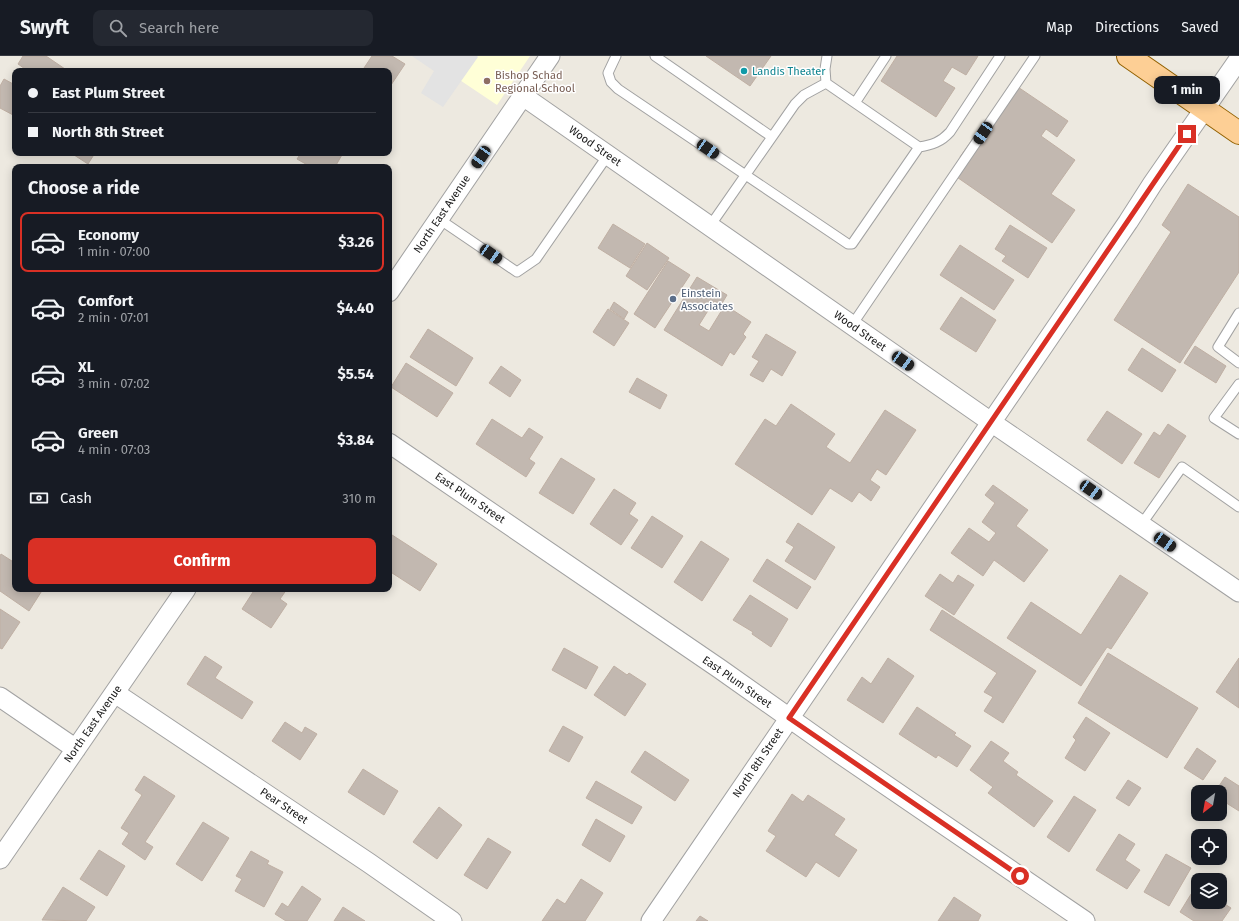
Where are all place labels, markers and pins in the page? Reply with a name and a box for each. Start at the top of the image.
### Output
place label: Landis Theater [752,65,826,78]
marker: Landis Theater [739,66,749,76]
place label: Bishop Schad Regional School [495,69,575,95]
marker: Bishop Schad Regional School [482,76,492,86]
place label: Einstein Associates [681,287,733,313]
marker: Einstein Associates [668,294,678,304]

